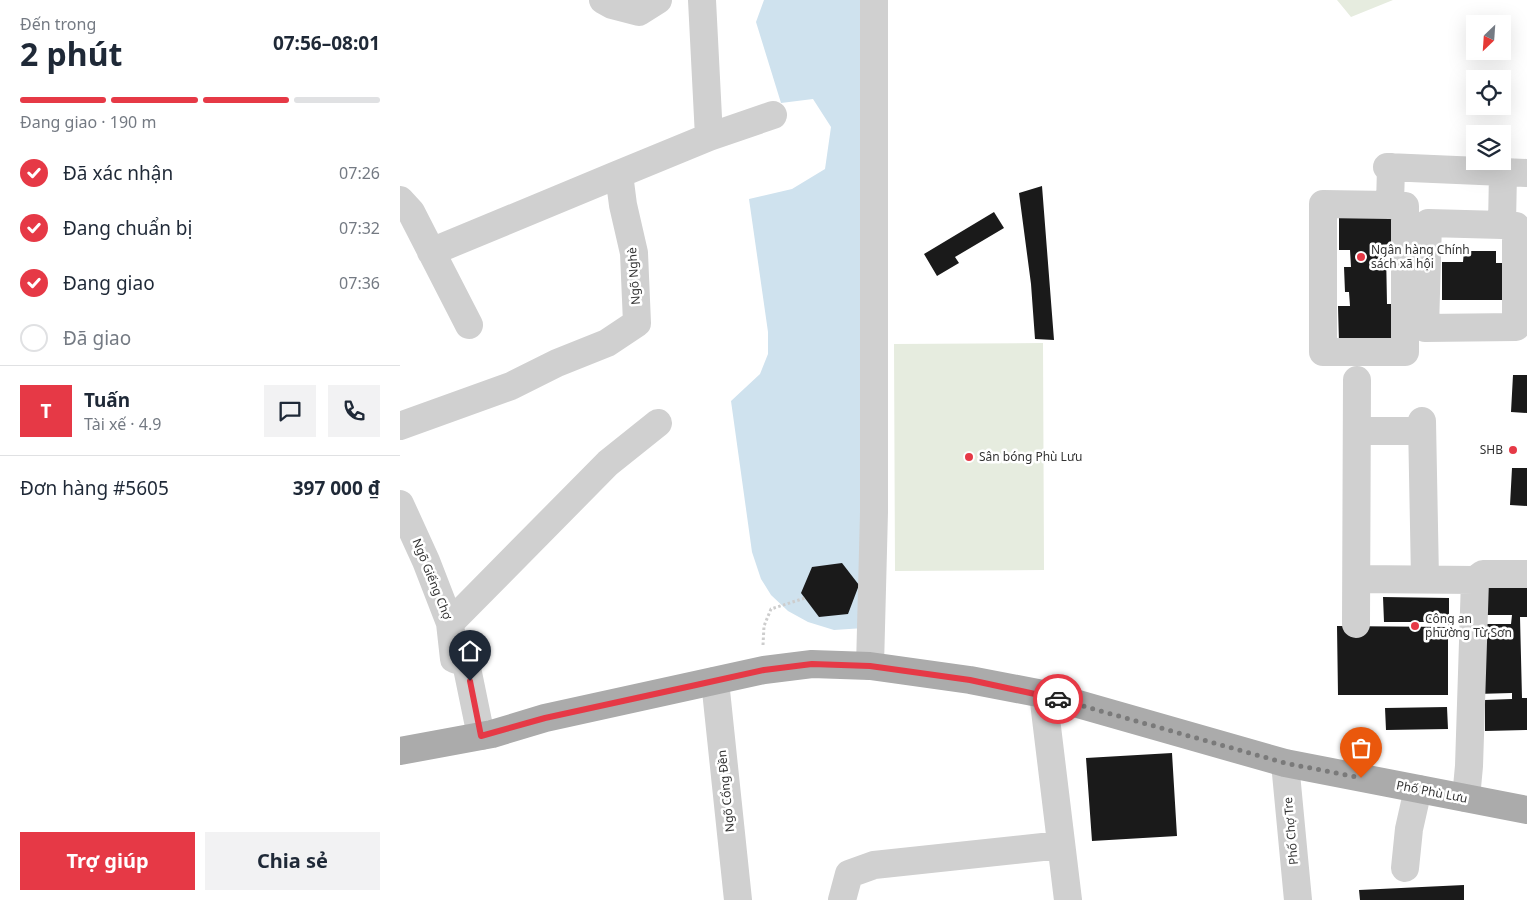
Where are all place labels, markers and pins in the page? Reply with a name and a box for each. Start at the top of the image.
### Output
place label: Ngân hàng Chính sách xã hội [1371,241,1470,272]
marker: Ngân hàng Chính sách xã hội [1355,251,1367,263]
place label: SHB [1480,441,1503,458]
marker: SHB [1507,444,1519,456]
place label: Sân bóng Phù Lưu [979,448,1082,465]
marker: Sân bóng Phù Lưu [963,451,975,463]
place label: Công an phường Từ Sơn [1425,610,1512,641]
marker: Công an phường Từ Sơn [1409,620,1421,632]
pin [449,630,491,681]
pin [1340,727,1382,778]

